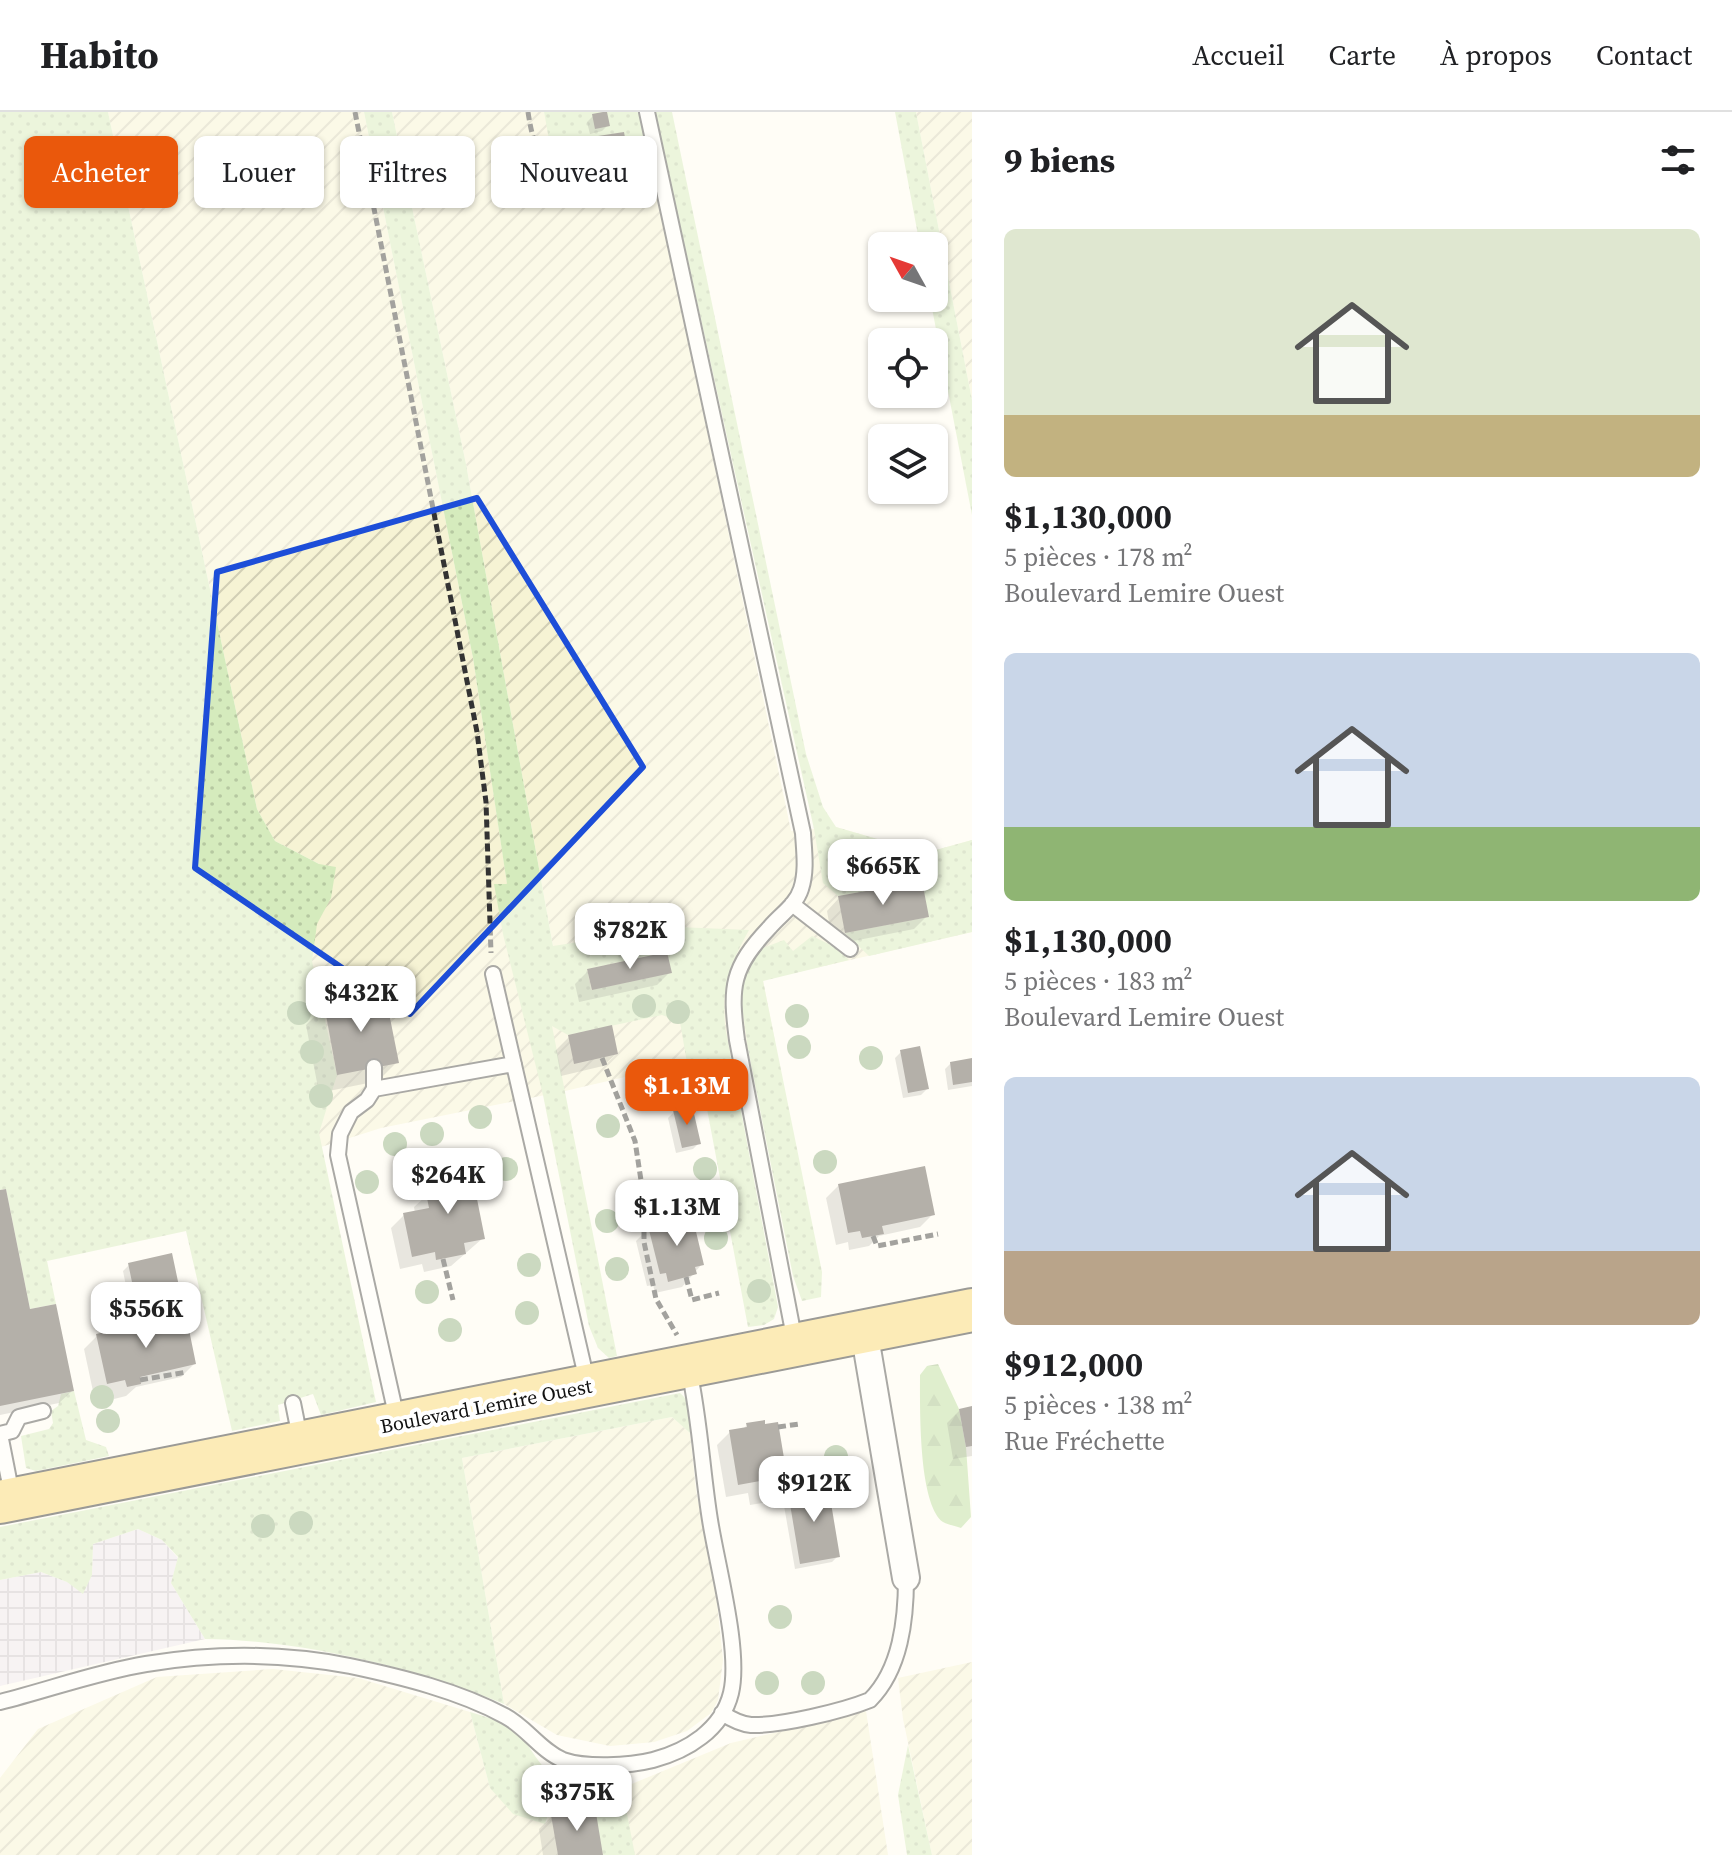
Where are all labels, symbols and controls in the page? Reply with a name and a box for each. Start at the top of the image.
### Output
text: Habito [40,29,159,81]
text: Accueil [1192,36,1285,74]
text: Carte [1329,36,1396,74]
text: À propos [1440,36,1552,74]
text: Contact [1596,36,1692,74]
chip: Acheter [24,136,178,208]
chip: Louer [194,136,324,208]
chip: Filtres [340,136,475,208]
chip: Nouveau [491,136,657,208]
text: 9 biens [1004,137,1115,183]
icon: filters [1656,138,1700,182]
north arrow [868,232,948,312]
map controls [868,232,948,504]
icon: home [1280,281,1424,425]
button: locate [868,328,948,408]
button: layers [868,424,948,504]
text: $1,130,000 [1004,493,1172,539]
text: 5 pièces · 178 m² [1004,539,1193,575]
text: Boulevard Lemire Ouest [1004,575,1284,611]
icon: home [1280,705,1424,849]
pin: $665K [827,839,939,907]
text: $665K [846,847,920,883]
pin: $782K [574,903,686,971]
text: $782K [593,911,667,947]
text: $1,130,000 [1004,917,1172,963]
text: 5 pièces · 183 m² [1004,963,1193,999]
pin: $432K [305,966,417,1034]
text: $432K [324,974,398,1010]
text: Boulevard Lemire Ouest [1004,999,1284,1035]
pin: $1.13M [622,1059,752,1127]
text: $1.13M [643,1067,731,1103]
icon: home [1280,1129,1424,1273]
pin: $264K [392,1148,504,1216]
text: $264K [411,1156,485,1192]
pin: $1.13M [612,1180,742,1248]
text: $1.13M [633,1188,721,1224]
pin: $556K [90,1282,202,1350]
text: $556K [109,1290,183,1326]
text: $912,000 [1004,1341,1143,1387]
street label: Boulevard Lemire Ouest [378,1372,595,1440]
text: 5 pièces · 138 m² [1004,1387,1193,1423]
text: Rue Fréchette [1004,1423,1165,1459]
pin: $912K [758,1456,870,1524]
text: $912K [777,1464,851,1500]
pin: $375K [521,1765,633,1833]
text: $375K [540,1773,614,1809]

